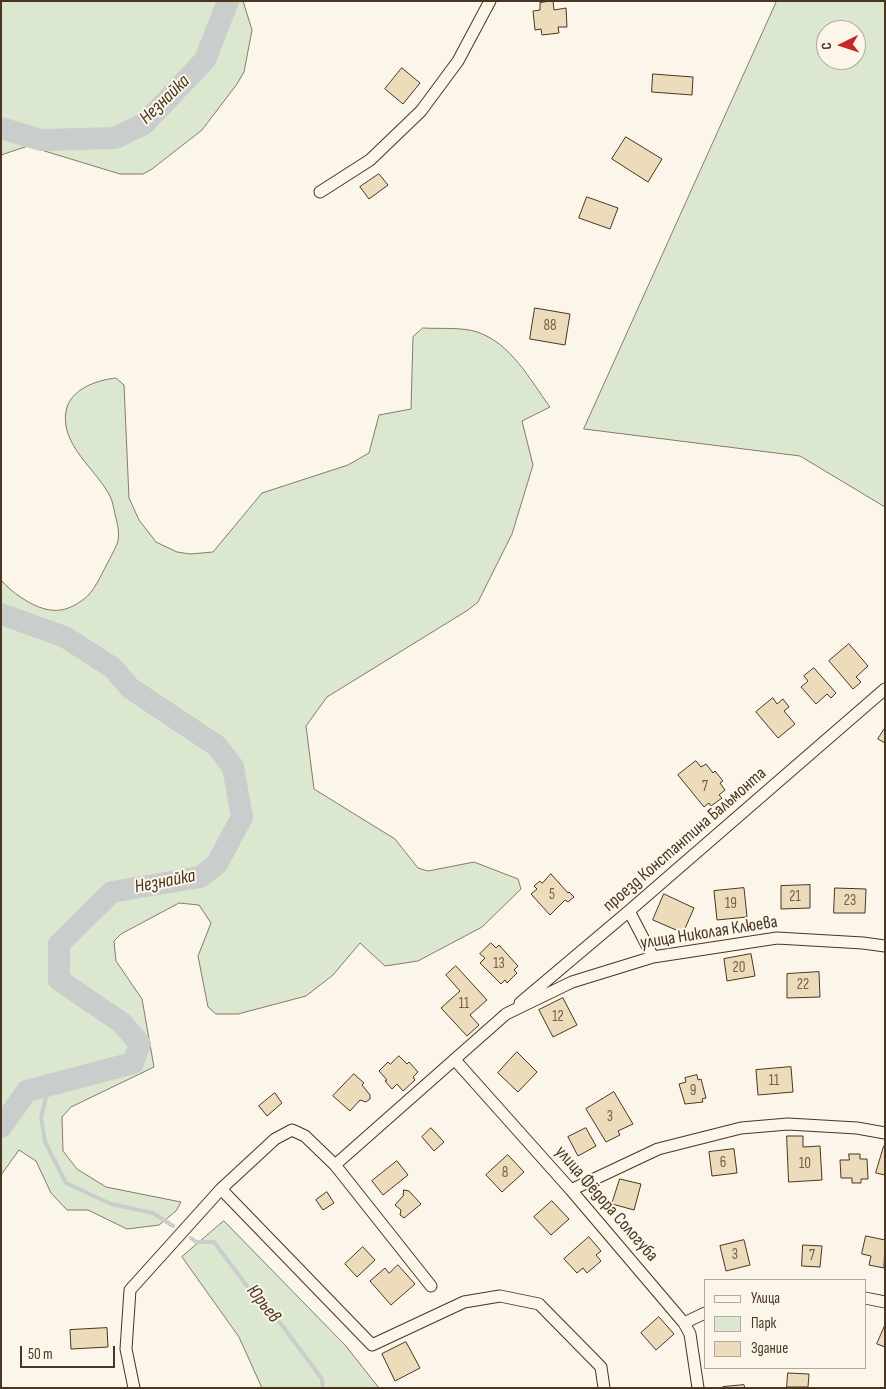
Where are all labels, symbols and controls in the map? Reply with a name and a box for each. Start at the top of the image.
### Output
north arrow [816,20,866,70]
text: С [818,42,835,50]
water label: Незнайка [135,70,195,130]
house number: 88 [543,317,557,335]
street label: проезд Константина Бальмонта [599,763,771,917]
house number: 7 [702,778,708,796]
water label: Незнайка [133,865,197,899]
house number: 5 [549,886,555,904]
house number: 21 [789,888,801,906]
house number: 23 [844,892,856,910]
house number: 19 [725,895,737,913]
street label: улица Николая Клюева [639,911,779,955]
house number: 13 [493,955,505,973]
house number: 20 [733,959,745,977]
house number: 22 [797,976,809,994]
house number: 11 [459,995,469,1013]
house number: 12 [552,1008,564,1026]
house number: 11 [769,1072,779,1090]
house number: 9 [690,1082,696,1100]
house number: 3 [607,1108,613,1126]
street label: улица Фёдора Сологуба [550,1142,662,1266]
house number: 6 [720,1154,726,1172]
house number: 10 [799,1155,811,1173]
house number: 8 [502,1164,508,1182]
house number: 3 [732,1246,738,1264]
house number: 7 [809,1247,815,1265]
legend [704,1279,866,1369]
water label: Юрьев [241,1280,285,1328]
text: Улица [751,1289,780,1308]
text: Парк [751,1314,776,1333]
scale bar [22,1336,118,1368]
text: Здание [751,1339,788,1358]
text: 50 m [28,1345,53,1364]

